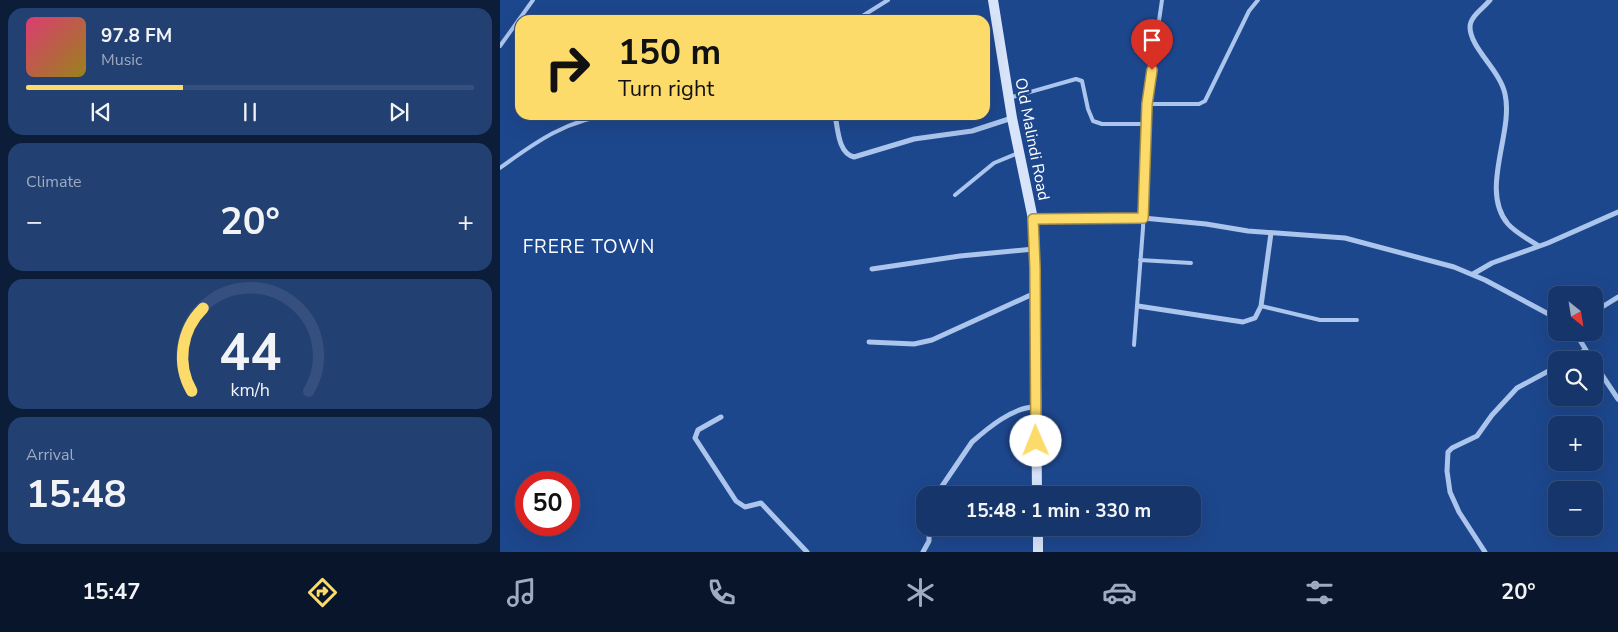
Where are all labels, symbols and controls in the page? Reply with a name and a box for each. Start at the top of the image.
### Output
pin [1131,19,1173,70]
text: 97.8 FM [101,23,172,49]
icon: arrive [1138,26,1166,54]
text: 150 m [618,29,721,76]
icon: right [535,35,600,100]
text: Music [101,49,142,71]
text: Turn right [618,74,714,104]
street label: Old Malindi Road [1009,76,1055,202]
icon: previous [87,98,115,126]
icon: pause [236,98,264,126]
icon: next [385,98,413,126]
text: Climate [26,171,81,193]
text: 20° [220,196,280,247]
text: − [26,203,43,241]
text: + [457,203,474,241]
district label: FRERE TOWN [523,234,655,260]
north arrow [1548,286,1602,341]
map controls [1548,286,1603,536]
text: 44 [219,317,281,388]
button: search [1548,351,1603,406]
text: km/h [230,378,270,402]
position arrow [1009,414,1061,466]
button: + [1548,416,1603,471]
text: Arrival [26,444,74,466]
text: 15:48 [26,469,127,520]
speed limit sign: 50 [515,471,580,536]
button: − [1548,481,1603,536]
text: 15:48 · 1 min · 330 m [966,498,1151,524]
icon: directions [305,575,340,610]
icon: music [504,575,539,610]
icon: phone [704,575,739,610]
icon: climate [903,575,938,610]
icon: car [1102,575,1137,610]
icon: filters [1302,575,1337,610]
text: 15:47 [82,577,140,607]
text: 20° [1501,577,1536,607]

